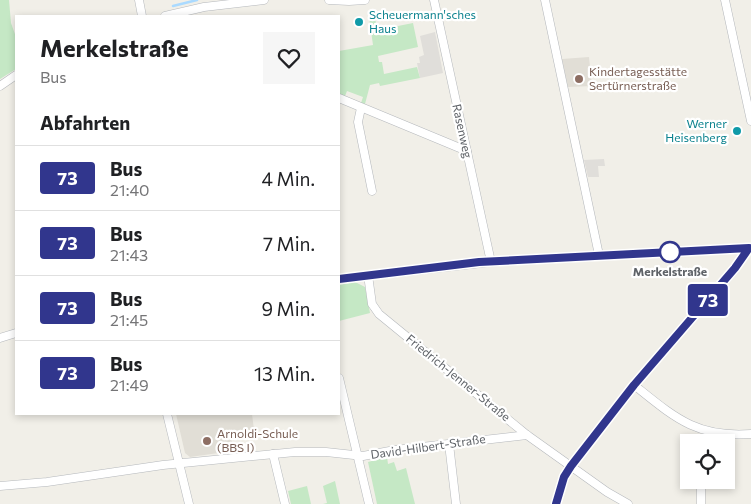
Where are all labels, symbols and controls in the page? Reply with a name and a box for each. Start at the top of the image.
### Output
place label: Scheuermann'sches Haus [369,7,476,35]
marker: Scheuermann'sches Haus [353,16,365,28]
button: heart [263,32,315,84]
text: Merkelstraße [40,33,189,62]
place label: Kindertagesstätte Sertürnerstraße [589,64,687,92]
text: Bus [40,67,67,86]
marker: Kindertagesstätte Sertürnerstraße [573,73,585,85]
street label: Rasenweg [450,102,476,160]
text: Abfahrten [40,111,130,134]
place label: Werner Heisenberg [665,116,727,144]
marker: Werner Heisenberg [731,125,743,137]
text: Bus [110,157,142,180]
text: 73 [57,167,78,189]
text: 4 Min. [262,167,315,190]
text: 21:40 [110,180,150,199]
text: Bus [110,222,142,245]
text: 73 [57,232,78,254]
text: 7 Min. [263,232,315,255]
marker: Merkelstraße [659,241,681,263]
text: 21:43 [110,245,148,264]
place label: Merkelstraße [633,264,707,278]
line badge: 73 [686,284,730,316]
text: Bus [110,287,142,310]
text: 73 [698,289,718,311]
text: 73 [57,297,78,319]
text: 9 Min. [261,297,315,320]
text: 21:45 [110,310,148,329]
street label: Friedrich-Jenner-Straße [403,331,513,424]
text: Bus [110,352,142,375]
text: 73 [57,362,78,384]
text: 13 Min. [254,362,315,385]
text: 21:49 [110,375,149,394]
place label: Arnoldi-Schule (BBS I) [217,426,298,454]
street label: David-Hilbert-Straße [369,431,486,461]
map controls [680,434,735,489]
button: locate [680,434,735,489]
marker: Arnoldi-Schule (BBS I) [201,435,213,447]

